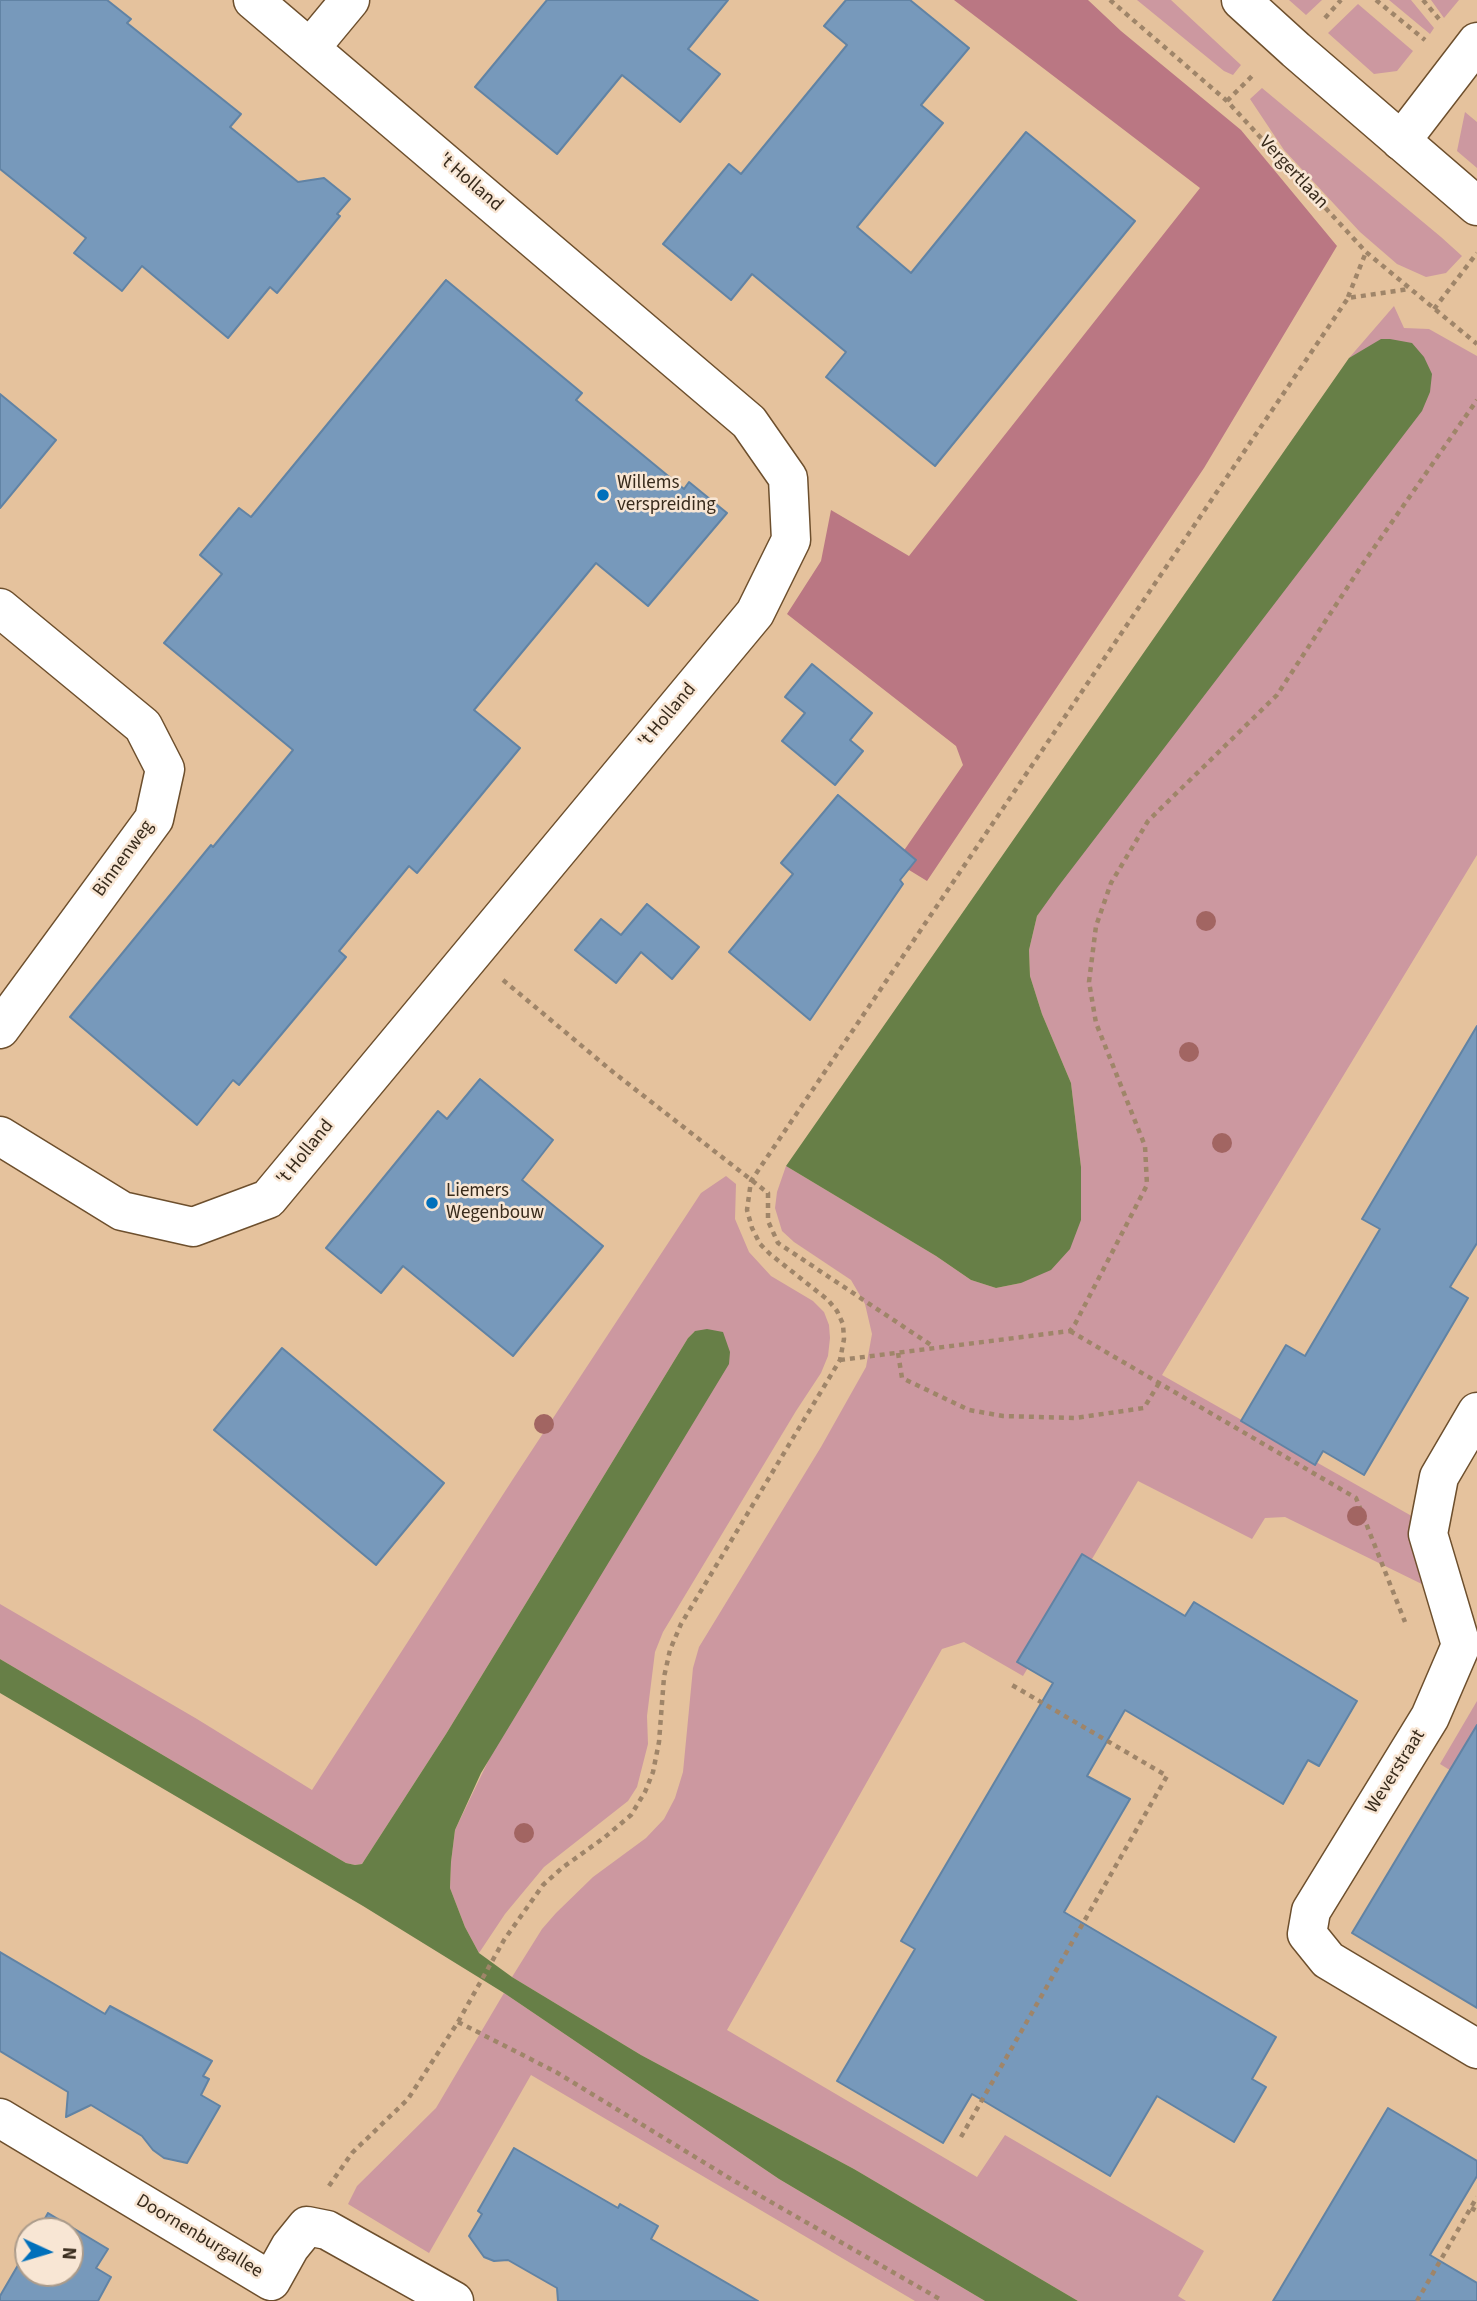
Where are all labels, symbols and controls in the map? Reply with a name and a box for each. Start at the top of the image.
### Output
street label: Vergertlaan [1253,132,1333,214]
street label: 't Holland [433,149,507,217]
place label: Willems verspreiding [617,473,716,517]
marker: Willems verspreiding [595,487,611,503]
street label: 't Holland [634,679,702,753]
street label: Binnenweg [89,816,159,902]
street label: 't Holland [273,1116,339,1190]
place label: Liemers Wegenbouw [446,1181,544,1225]
marker: Liemers Wegenbouw [424,1195,440,1211]
street label: Weverstraat [1361,1726,1431,1818]
street label: Doornenburgallee [132,2190,266,2284]
north arrow [14,2217,84,2287]
text: N [55,2246,82,2261]

